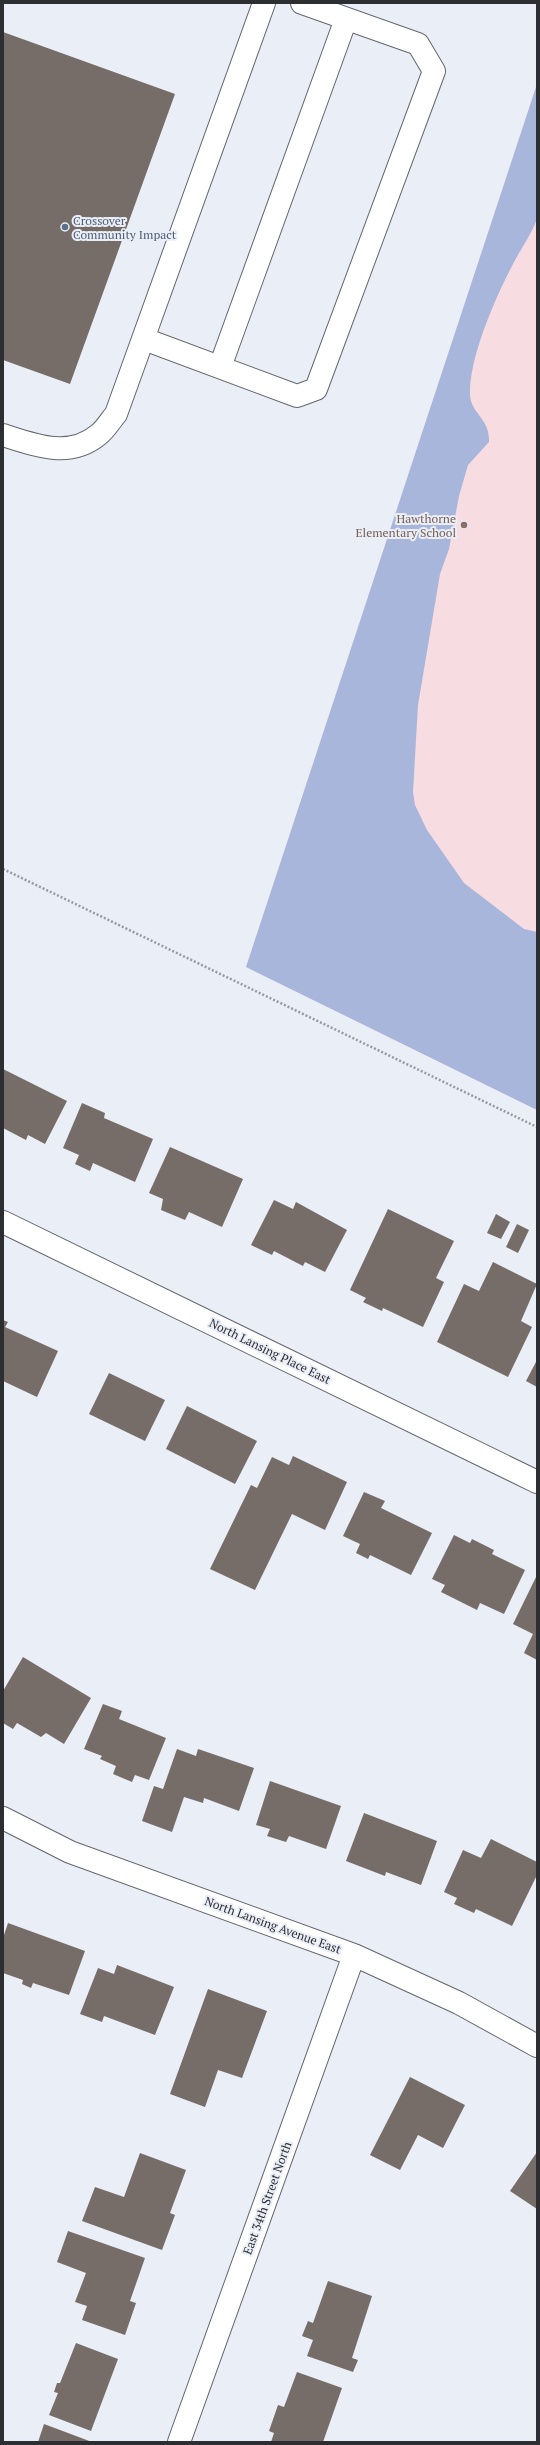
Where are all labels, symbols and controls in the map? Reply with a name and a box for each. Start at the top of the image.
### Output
place label: Crossover Community Impact [73,213,177,242]
marker: Crossover Community Impact [60,222,70,232]
place label: Hawthorne Elementary School [356,511,456,540]
marker: Hawthorne Elementary School [459,520,469,530]
street label: North Lansing Place East [207,1315,334,1387]
street label: North Lansing Avenue East [203,1893,344,1957]
street label: East 34th Street North [240,2139,294,2257]

